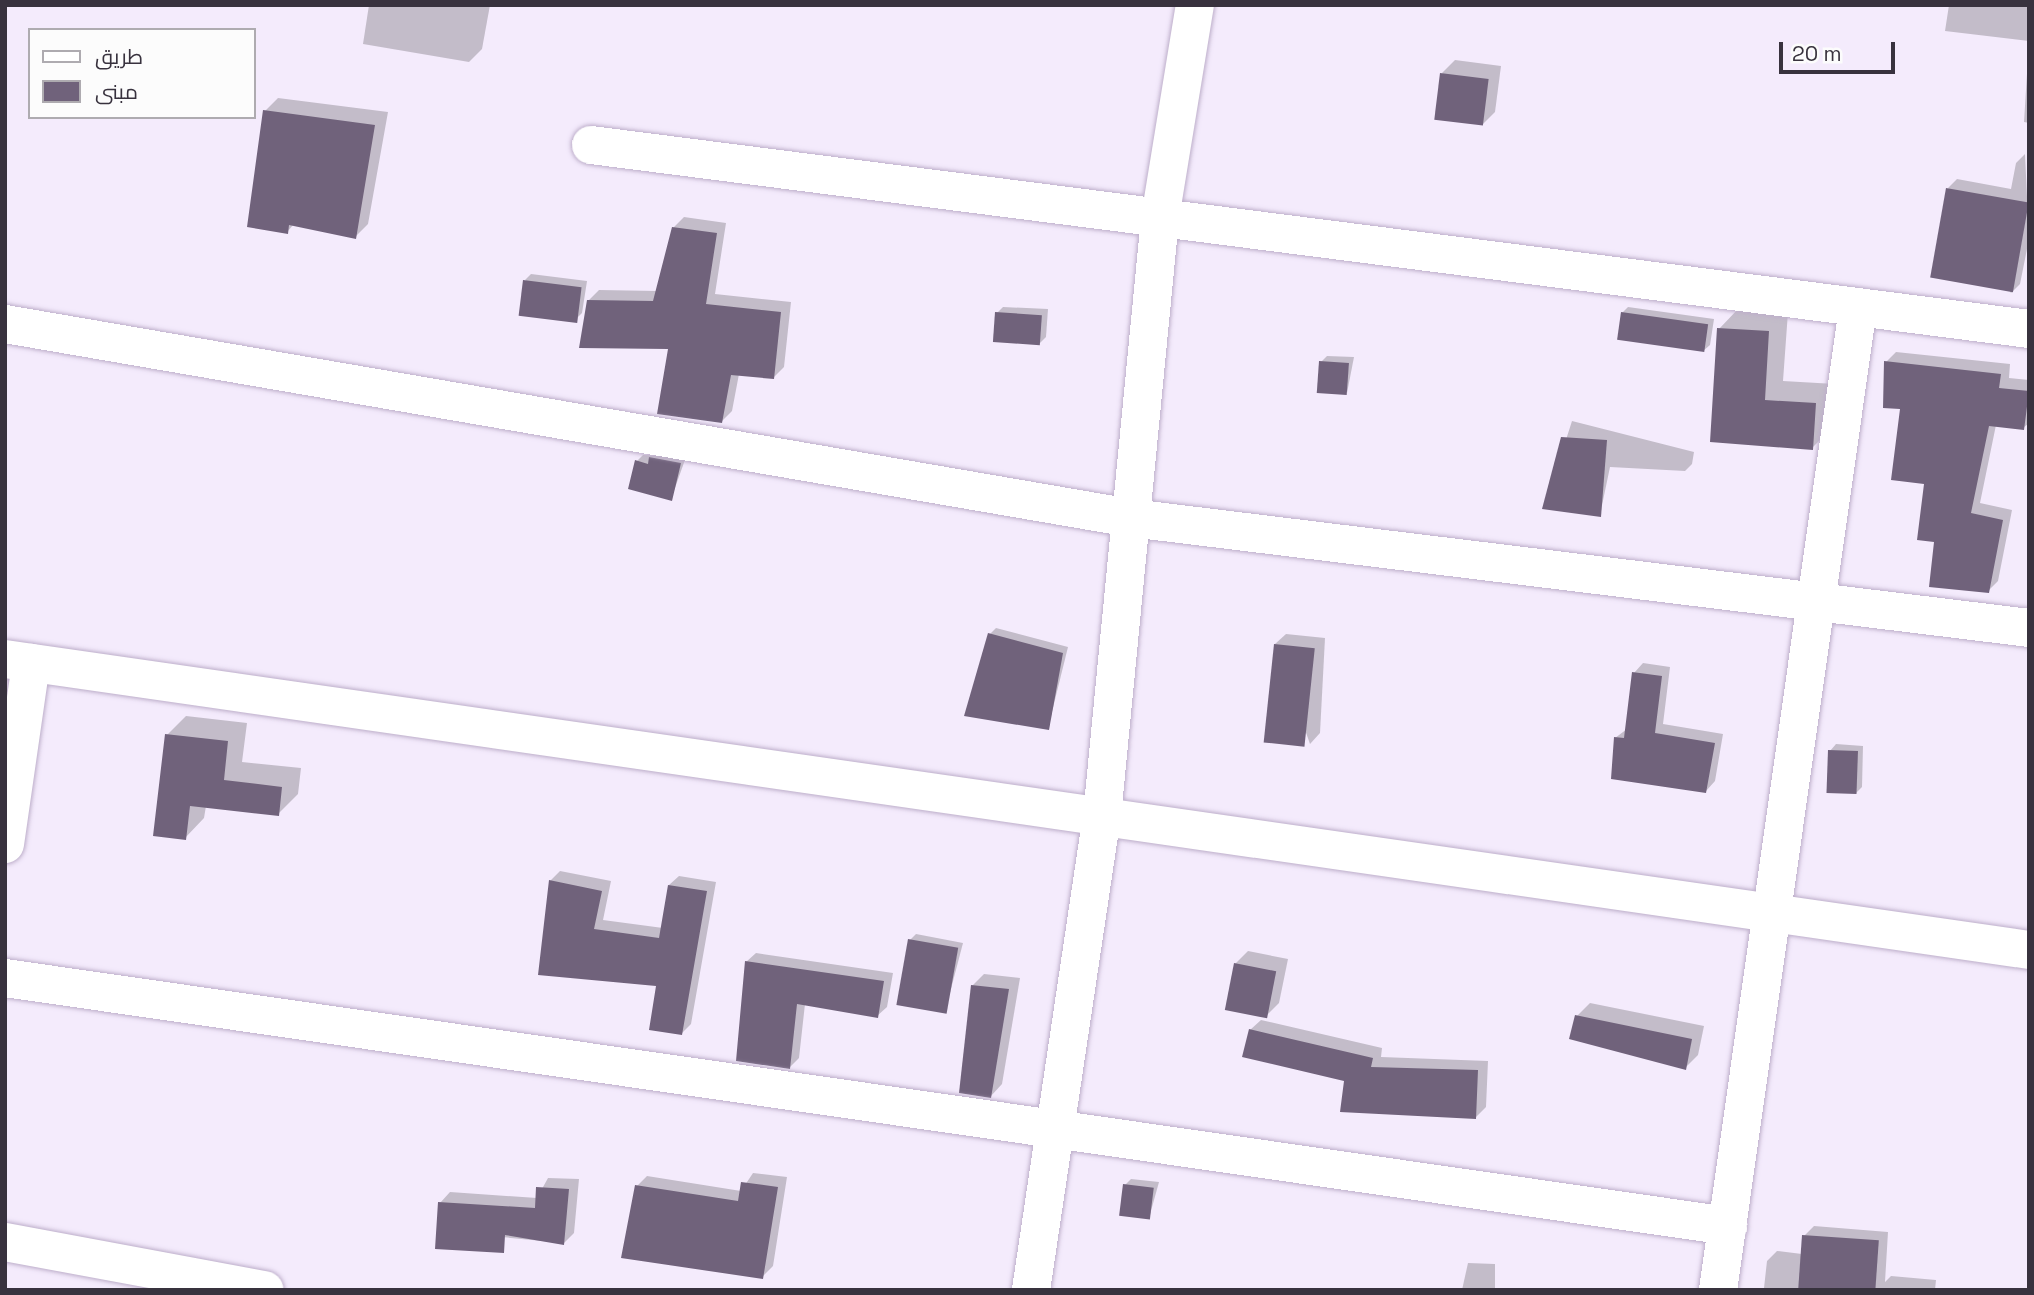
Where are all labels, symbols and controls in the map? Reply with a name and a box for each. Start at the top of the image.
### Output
legend [28,28,256,119]
scale bar [1782,28,1898,72]
text: 20 m [1792,40,1842,67]
text: طريق [95,43,143,70]
text: مبنى [95,78,138,105]

